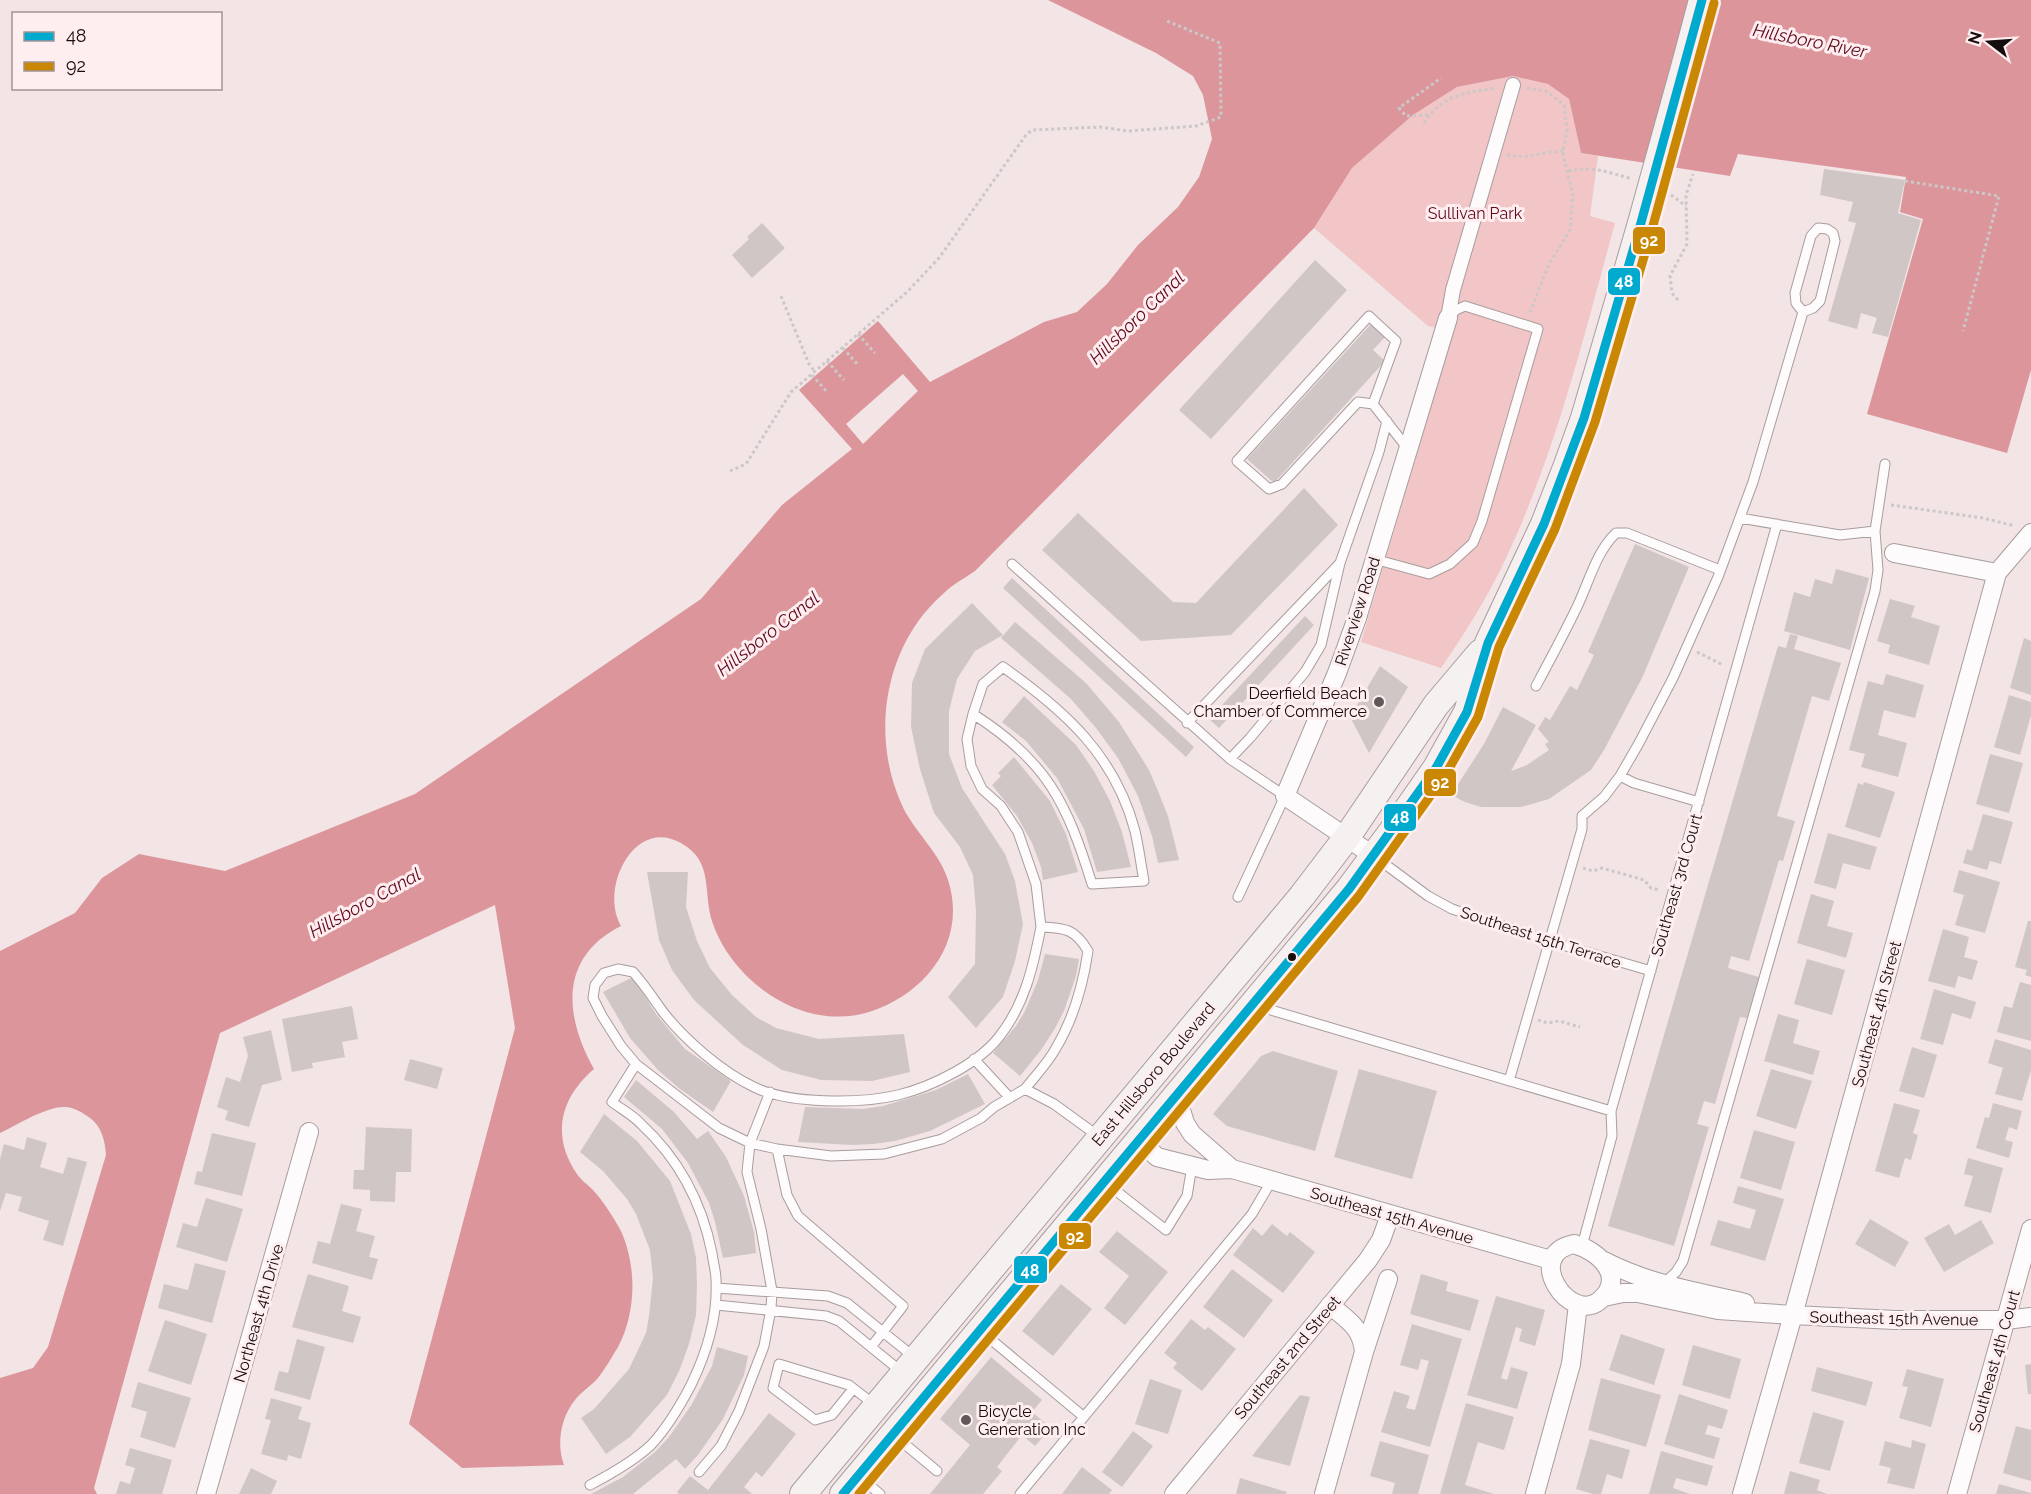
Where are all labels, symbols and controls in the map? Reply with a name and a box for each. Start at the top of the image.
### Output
legend [12,12,222,90]
north arrow [1959,12,2019,72]
water label: Hillsboro River [1751,19,1870,62]
text: 48 [66,25,87,46]
text: N [1964,29,1986,46]
text: 92 [66,55,86,76]
park label: Sullivan Park [1428,204,1523,223]
line badge: 92 [1632,226,1666,255]
text: 92 [1640,231,1658,250]
water label: Hillsboro Canal [1085,267,1189,368]
line badge: 48 [1607,267,1641,296]
text: 48 [1615,272,1633,291]
street label: Riverview Road [1331,554,1384,668]
water label: Hillsboro Canal [712,587,823,680]
place label: Deerfield Beach Chamber of Commerce [1194,684,1367,721]
marker: Deerfield Beach Chamber of Commerce [1372,695,1386,709]
line badge: 92 [1423,768,1457,797]
text: 92 [1431,773,1449,792]
line badge: 48 [1383,803,1417,832]
text: 48 [1391,808,1409,827]
street label: Southeast 3rd Court [1647,811,1706,959]
water label: Hillsboro Canal [305,863,424,942]
street label: Southeast 15th Terrace [1458,902,1624,972]
street label: Southeast 4th Street [1848,938,1905,1089]
unlabelled marker [1286,951,1298,963]
street label: East Hillsboro Boulevard [1088,999,1219,1150]
street label: Southeast 15th Avenue [1308,1183,1476,1248]
line badge: 92 [1058,1222,1092,1250]
text: 92 [1066,1227,1084,1246]
street label: Northeast 4th Drive [230,1242,287,1384]
line badge: 48 [1013,1255,1048,1284]
text: 48 [1021,1261,1039,1280]
street label: Southeast 4th Court [1965,1287,2024,1434]
street label: Southeast 2nd Street [1230,1291,1345,1423]
street label: Southeast 15th Avenue [1809,1308,1978,1329]
place label: Bicycle Generation Inc [978,1402,1086,1439]
marker: Bicycle Generation Inc [959,1413,973,1427]

